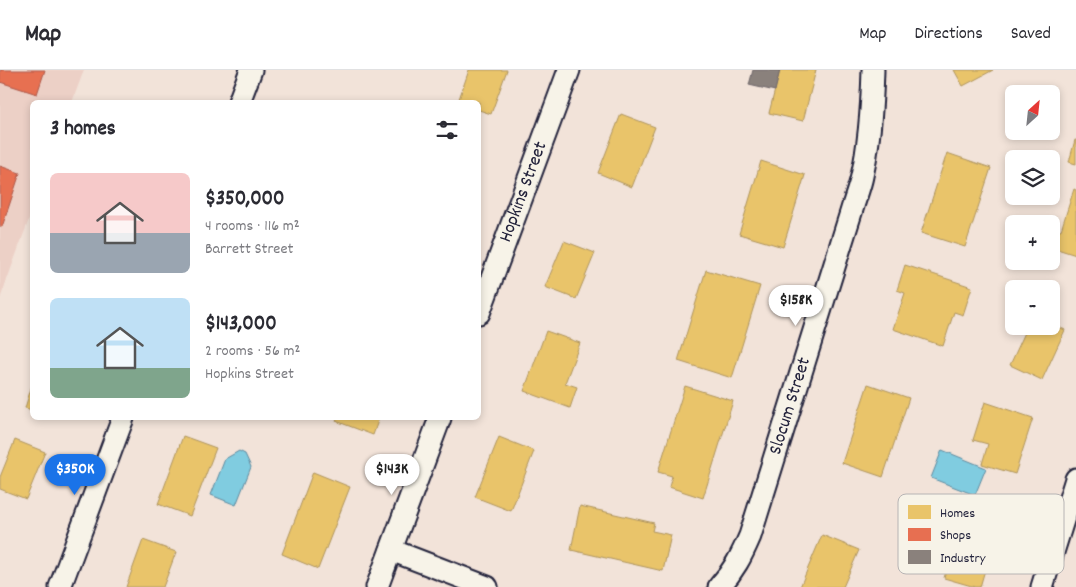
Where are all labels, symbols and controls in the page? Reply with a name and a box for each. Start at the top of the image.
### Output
text: Map [25,18,61,52]
text: Map [859,22,886,47]
text: Directions [914,22,983,47]
text: Saved [1011,22,1051,47]
north arrow [1005,85,1060,140]
map controls [1005,85,1060,335]
text: 3 homes [50,115,116,145]
icon: filters [433,116,461,144]
street label: Hopkins Street [493,138,555,246]
button: layers [1005,150,1060,205]
text: $350,000 [205,185,284,215]
icon: home [90,193,150,253]
text: 4 rooms · 116 m² [205,215,300,238]
button: + [1005,215,1060,270]
text: Barrett Street [205,238,293,261]
button: − [1005,280,1060,335]
pin: $158K [761,284,831,327]
text: $158K [780,289,812,312]
text: $143,000 [205,310,277,340]
icon: home [90,318,150,378]
text: 2 rooms · 56 m² [205,340,300,363]
street label: Slocum Street [763,354,818,458]
text: Hopkins Street [205,363,294,386]
pin: $350K [40,454,110,496]
pin: $143K [357,454,427,496]
text: $350K [56,458,94,481]
text: $143K [376,458,408,481]
legend [898,494,1064,574]
text: Homes [940,504,975,524]
text: Shops [940,526,971,546]
text: Industry [940,549,986,569]

